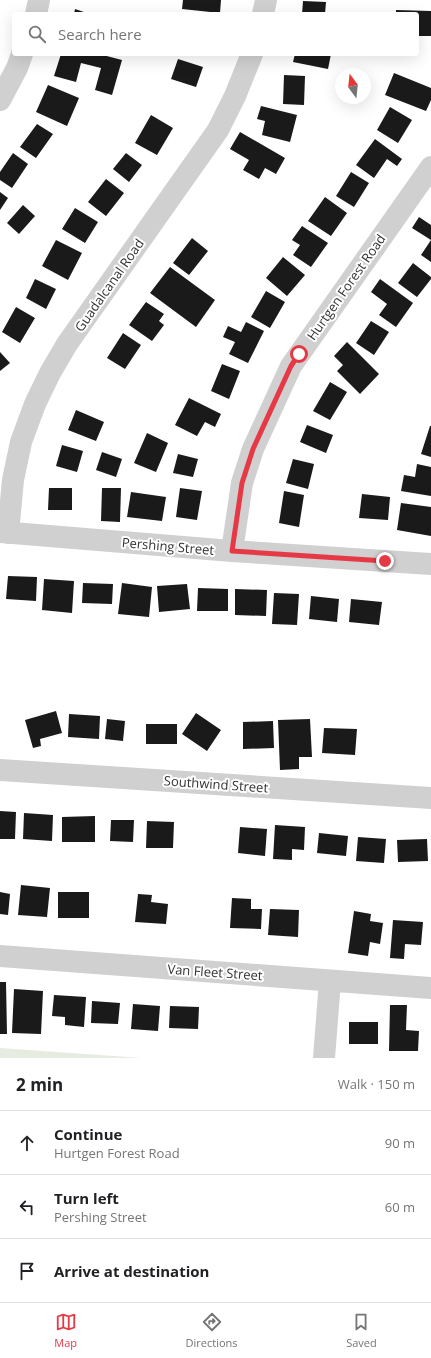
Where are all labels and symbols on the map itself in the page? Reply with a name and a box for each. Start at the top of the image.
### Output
north arrow [335,68,371,104]
street label: Hurtgen Forest Road [303,230,389,344]
street label: Guadalcanal Road [70,235,148,335]
route start [290,345,308,363]
street label: Pershing Street [121,533,215,559]
route end [376,552,394,570]
street label: Southwind Street [163,771,269,797]
street label: Van Fleet Street [167,960,263,984]

